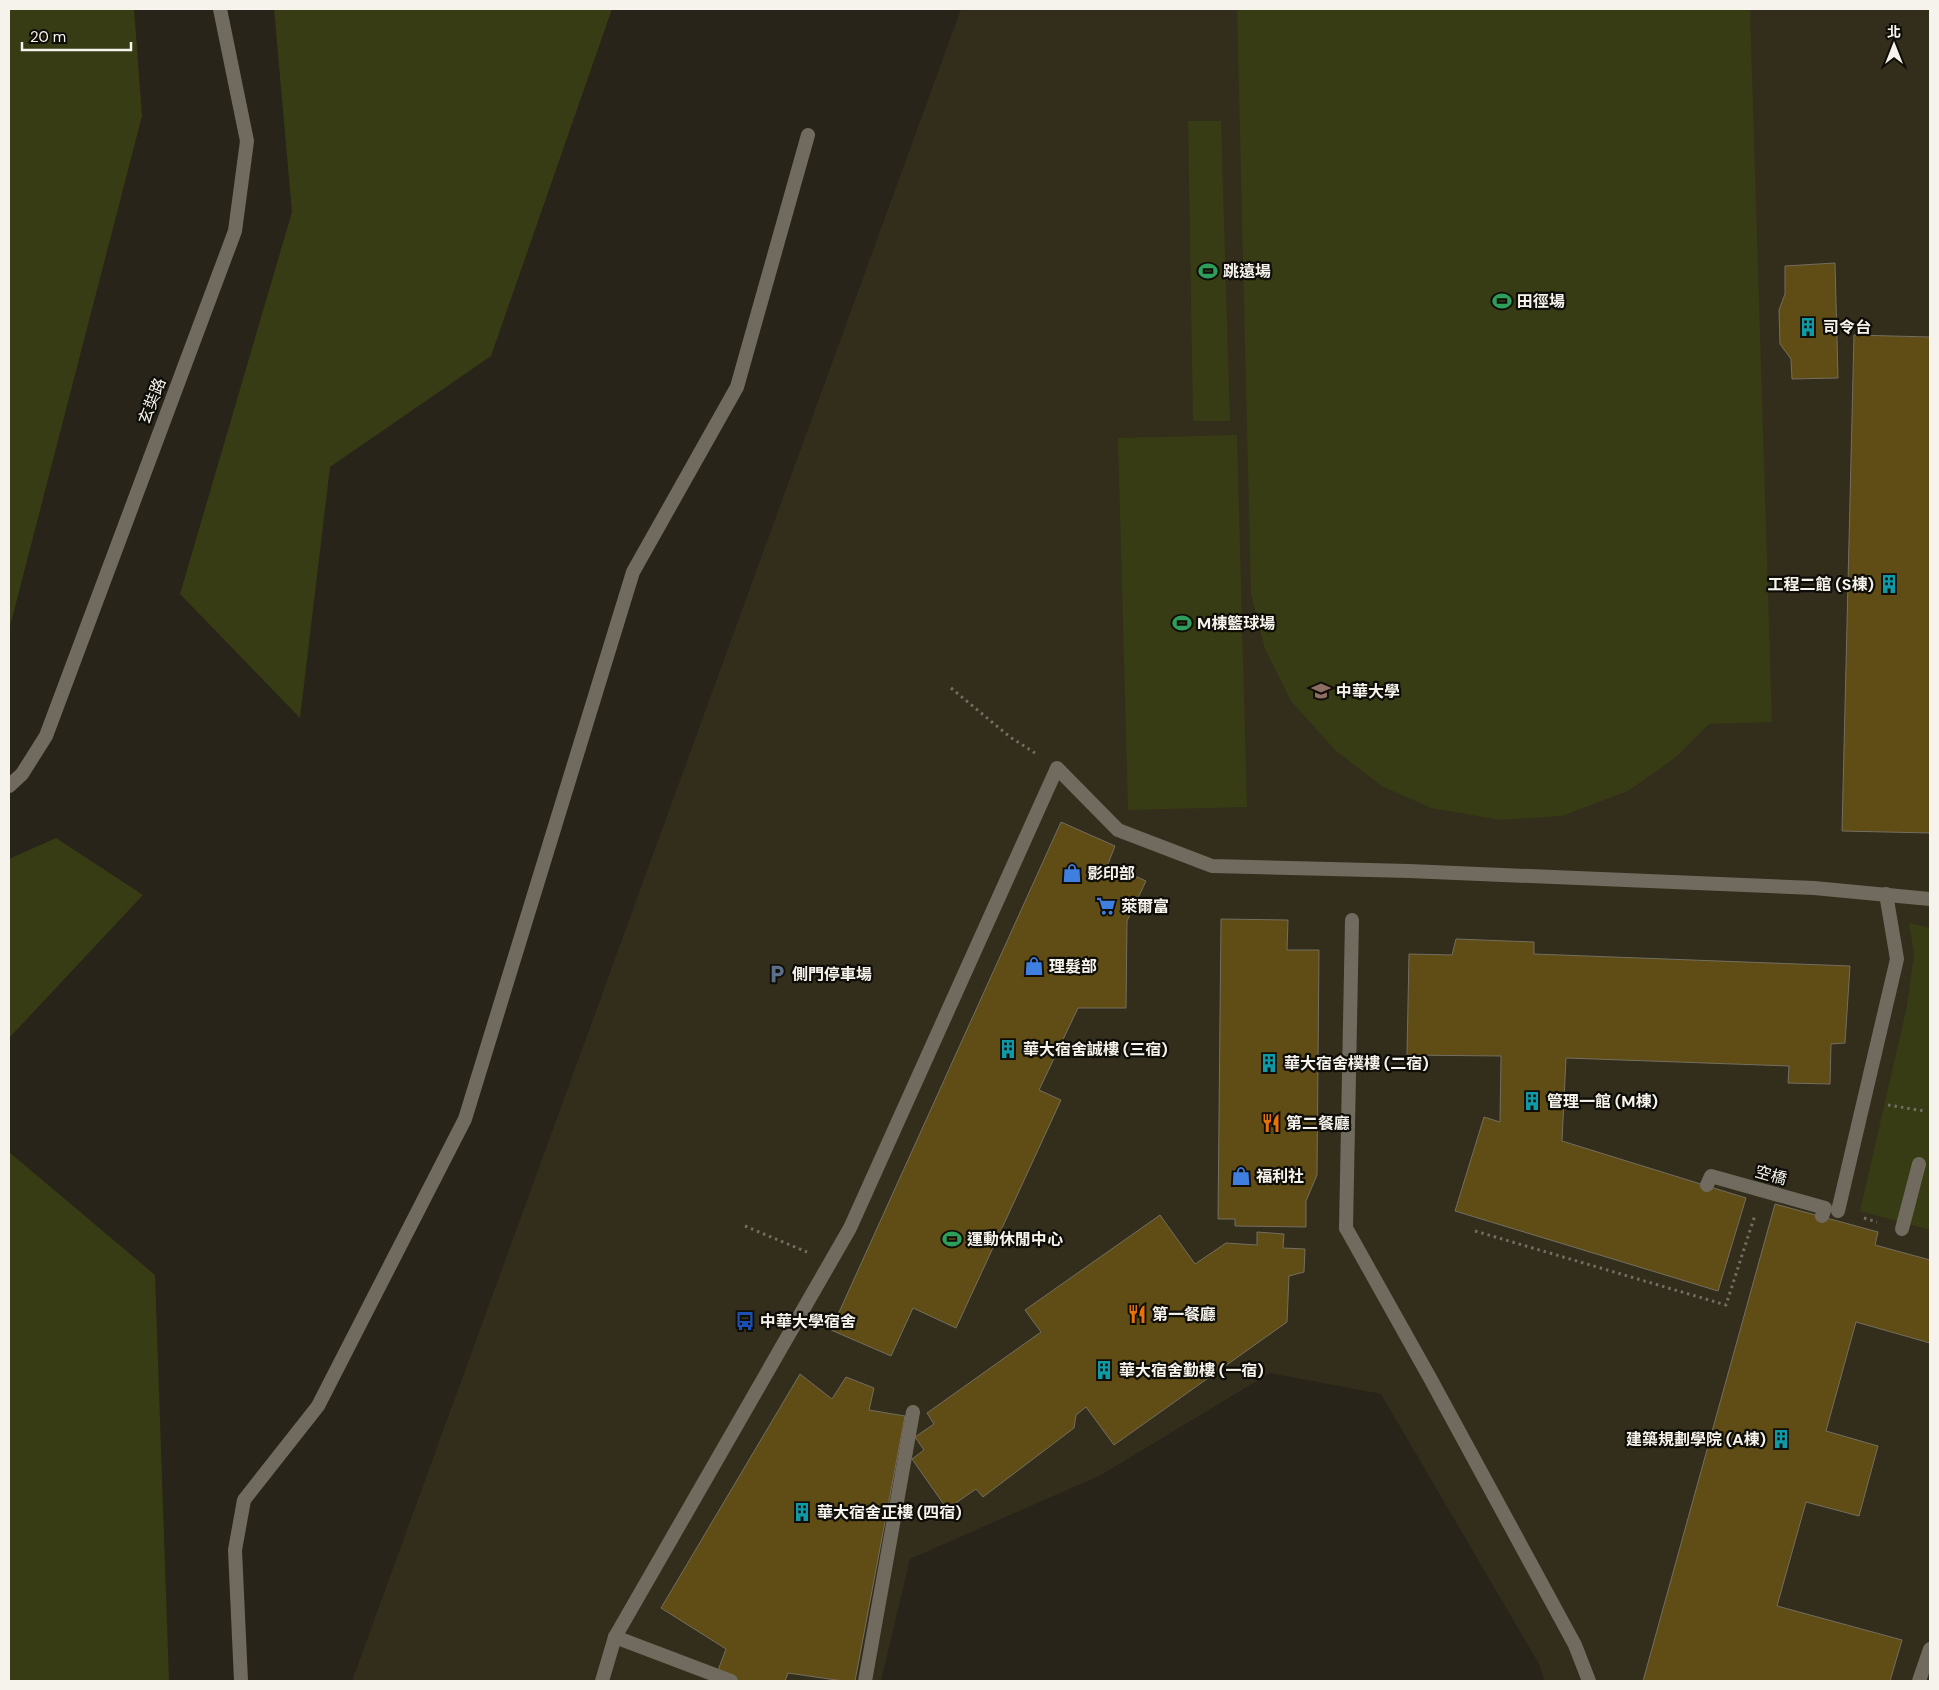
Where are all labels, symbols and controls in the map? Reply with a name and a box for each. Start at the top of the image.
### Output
scale bar [22,20,131,52]
north arrow [1869,20,1919,70]
text: 北 [1887,23,1901,41]
text: 20 m [30,27,66,47]
sports icon: 跳遠場 [1197,260,1219,282]
place label: 跳遠場 [1223,261,1271,282]
sports icon: 田徑場 [1491,290,1513,312]
place label: 田徑場 [1517,291,1565,312]
building icon: 司令台 [1797,316,1819,338]
place label: 司令台 [1823,317,1871,338]
street label: 玄奘路 [134,375,170,427]
building icon: 工程二館 (S棟) [1878,573,1900,595]
place label: 工程二館 (S棟) [1768,574,1874,595]
sports icon: M棟籃球場 [1171,612,1193,634]
place label: M棟籃球場 [1197,613,1275,634]
school or university icon: 中華大學 [1310,680,1332,702]
place label: 中華大學 [1336,681,1400,702]
shop icon: 影印部 [1061,862,1083,884]
place label: 影印部 [1087,863,1135,884]
supermarket icon: 萊爾富 [1095,895,1117,917]
place label: 萊爾富 [1121,896,1169,917]
shop icon: 理髮部 [1023,955,1045,977]
place label: 理髮部 [1049,956,1097,977]
parking icon: 側門停車場 [766,963,788,985]
place label: 側門停車場 [792,964,872,985]
building icon: 華大宿舍誠樓 (三宿) [997,1038,1019,1060]
place label: 華大宿舍誠樓 (三宿) [1023,1039,1168,1060]
building icon: 華大宿舍樸樓 (二宿) [1258,1052,1280,1074]
place label: 華大宿舍樸樓 (二宿) [1284,1053,1429,1074]
building icon: 管理一館 (M棟) [1521,1090,1543,1112]
place label: 管理一館 (M棟) [1547,1091,1658,1112]
restaurant icon: 第二餐廳 [1260,1112,1282,1134]
place label: 第二餐廳 [1286,1113,1350,1134]
street label: 空橋 [1753,1160,1789,1190]
shop icon: 福利社 [1230,1165,1252,1187]
place label: 福利社 [1256,1166,1304,1187]
sports icon: 運動休閒中心 [941,1228,963,1250]
place label: 運動休閒中心 [967,1229,1063,1250]
restaurant icon: 第一餐廳 [1126,1303,1148,1325]
place label: 第一餐廳 [1152,1304,1216,1325]
bus stop icon: 中華大學宿舍 [734,1310,756,1332]
place label: 中華大學宿舍 [760,1311,856,1332]
building icon: 華大宿舍勤樓 (一宿) [1093,1359,1115,1381]
place label: 華大宿舍勤樓 (一宿) [1119,1360,1264,1381]
building icon: 建築規劃學院 (A棟) [1770,1428,1792,1450]
place label: 建築規劃學院 (A棟) [1626,1429,1766,1450]
building icon: 華大宿舍正樓 (四宿) [791,1501,813,1523]
place label: 華大宿舍正樓 (四宿) [817,1502,962,1523]

